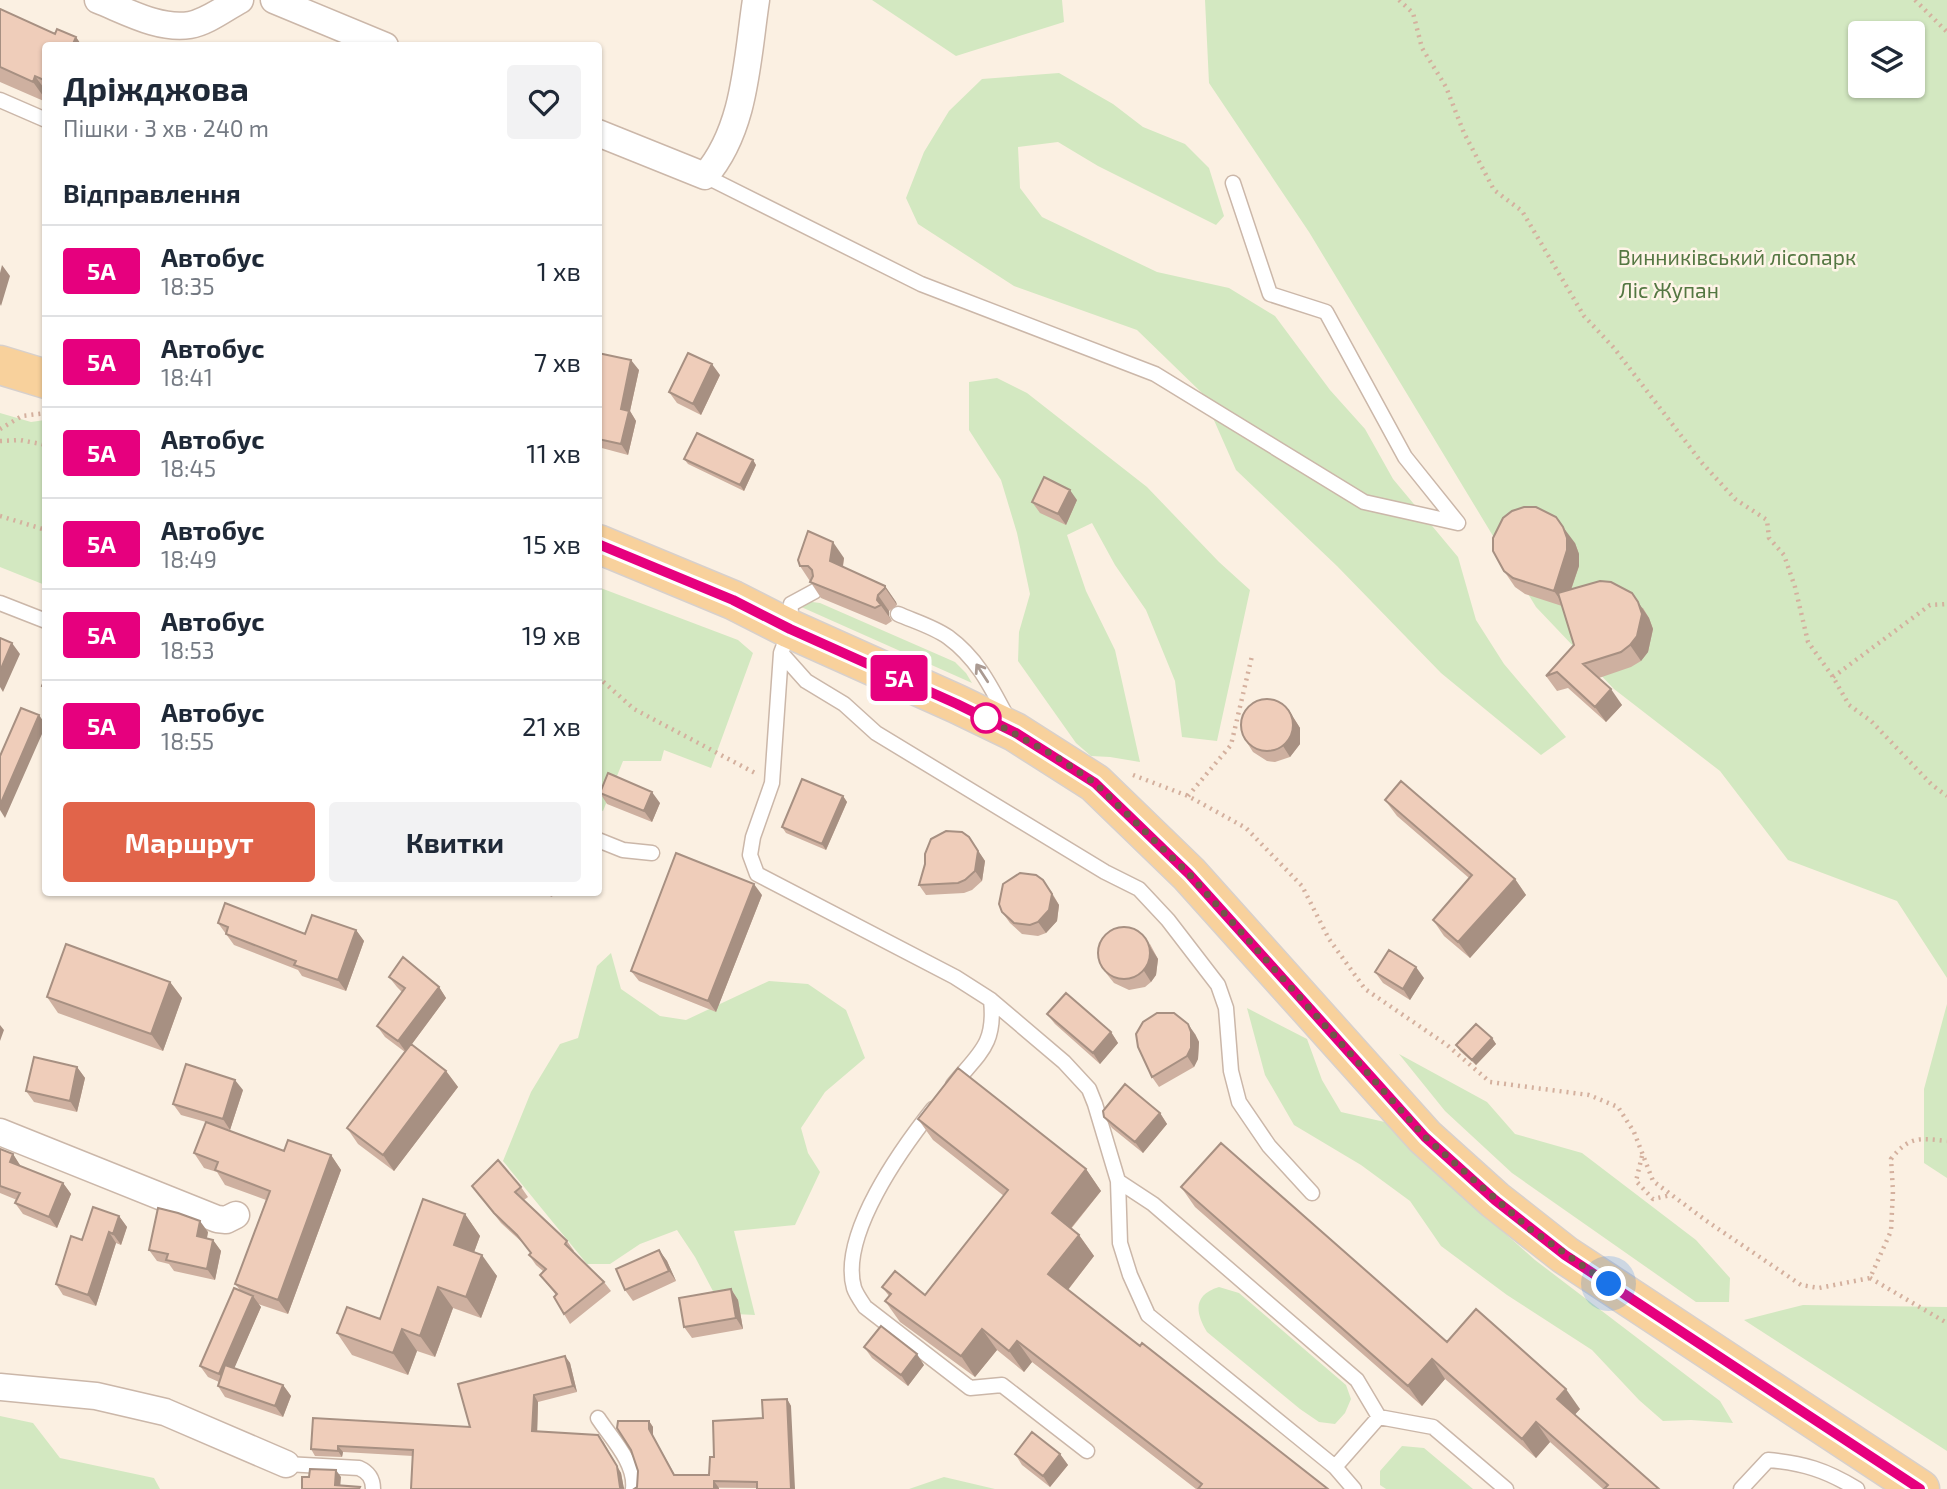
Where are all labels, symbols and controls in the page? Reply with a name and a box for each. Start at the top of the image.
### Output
map controls [1848,21,1925,98]
button: layers [1848,21,1925,98]
button: heart [507,65,581,139]
text: Дріжджова [63,68,249,108]
text: Пішки · 3 хв · 240 m [63,114,269,142]
text: Відправлення [63,177,241,208]
text: Автобус [161,241,264,272]
park label: Винниківський лісопарк [1618,244,1856,269]
text: 1 хв [537,255,581,286]
text: 5А [87,256,116,285]
text: 18:35 [161,272,215,300]
park label: Ліс Жупан [1619,277,1719,303]
text: Автобус [161,332,264,363]
text: 7 хв [534,346,581,377]
text: 5А [87,347,116,376]
text: 18:41 [161,363,213,391]
text: Автобус [161,423,264,454]
text: 11 хв [526,437,581,468]
text: 5А [87,438,116,467]
text: 18:45 [161,454,216,482]
text: Автобус [161,514,264,545]
text: 15 хв [523,528,581,559]
text: 5А [87,529,116,558]
text: 18:49 [161,545,217,573]
text: Автобус [161,605,264,636]
text: 19 хв [522,619,581,650]
text: 5А [87,620,116,649]
text: 18:53 [161,636,215,664]
line badge: 5А [867,655,930,701]
text: 5А [885,663,913,692]
one-way arrow [975,664,990,683]
text: Автобус [161,696,264,727]
unlabelled marker [971,703,1001,733]
text: 21 хв [522,710,581,741]
text: 5А [87,711,116,740]
text: 18:55 [161,727,214,755]
button: Маршрут [63,802,315,882]
button: Квитки [329,802,581,882]
your location [1591,1266,1626,1301]

